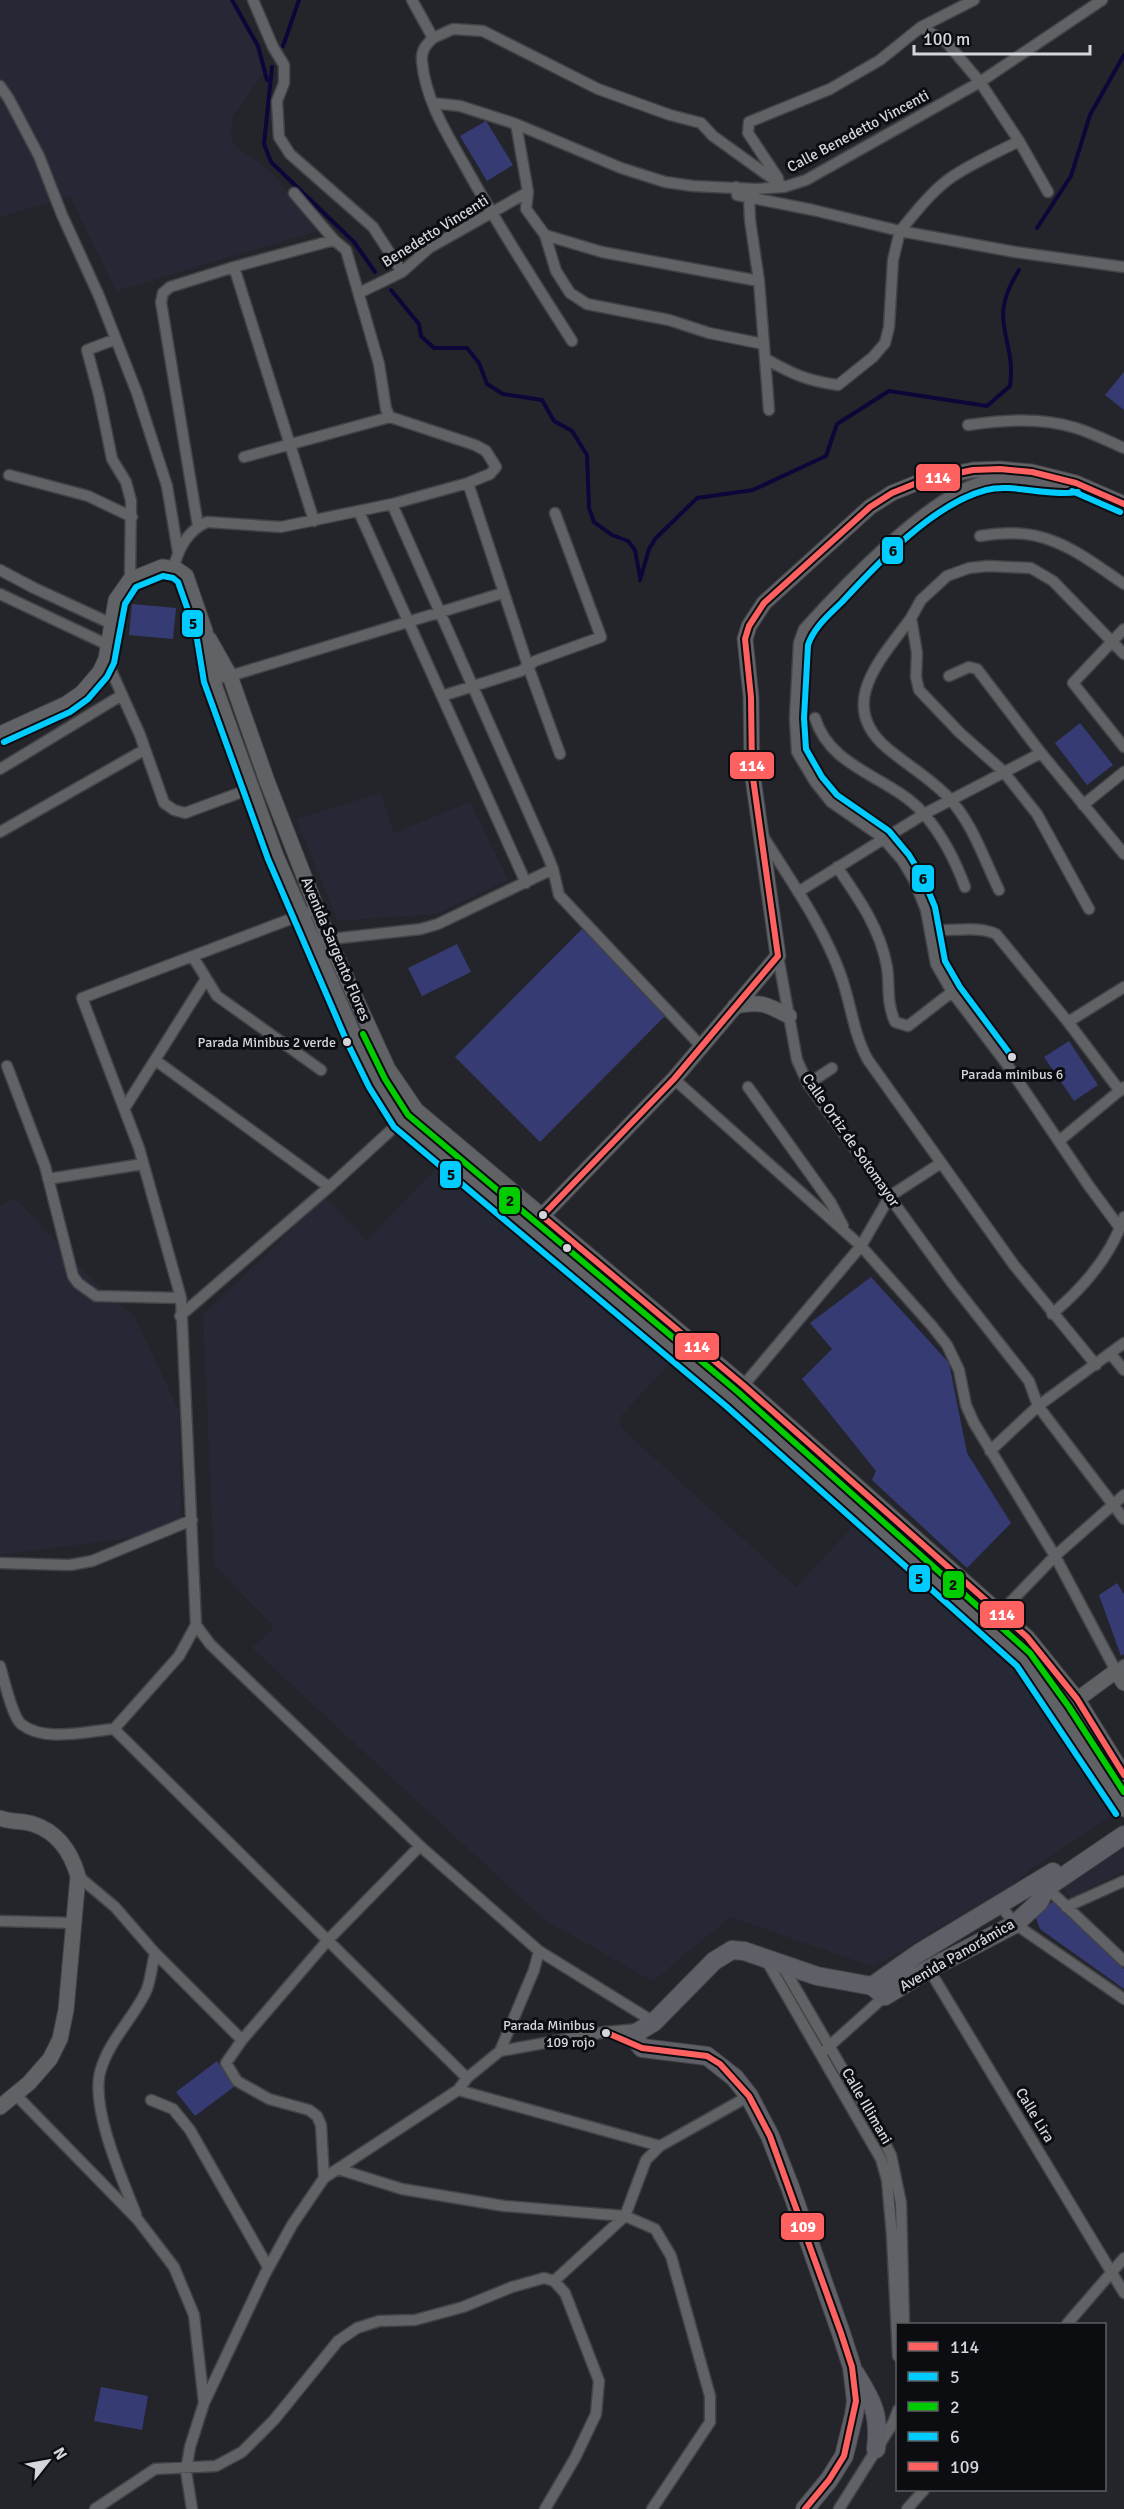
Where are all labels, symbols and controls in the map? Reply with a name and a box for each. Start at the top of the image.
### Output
scale bar [914,18,1090,56]
text: 100 m [923,28,970,50]
street label: Calle Benedetto Vincenti [784,86,932,176]
street label: Benedetto Vincenti [378,191,492,271]
line badge: 114 [915,463,961,492]
text: 114 [925,468,951,488]
line badge: 6 [881,536,904,565]
text: 6 [889,541,898,561]
line badge: 5 [181,609,204,638]
text: 5 [189,614,197,634]
line badge: 114 [729,751,775,780]
text: 114 [739,756,765,776]
line badge: 6 [911,864,935,893]
text: 6 [919,869,928,889]
street label: Avenida Sargento Flores [298,874,375,1024]
place label: Parada Minibus 2 verde [198,1034,336,1051]
marker: Parada Minibus 2 verde [341,1036,353,1048]
marker: Parada minibus 6 [1006,1051,1018,1063]
place label: Parada minibus 6 [961,1066,1063,1083]
street label: Calle Ortiz de Sotomayor [798,1070,904,1210]
line badge: 5 [439,1160,462,1189]
text: 5 [447,1165,455,1185]
line badge: 2 [498,1186,521,1215]
text: 2 [506,1191,514,1211]
unlabelled marker [537,1209,549,1221]
unlabelled marker [561,1242,573,1254]
line badge: 114 [674,1332,720,1361]
text: 114 [684,1337,710,1357]
line badge: 5 [908,1564,931,1593]
text: 5 [915,1569,923,1589]
line badge: 2 [942,1570,965,1599]
text: 2 [949,1575,957,1595]
line badge: 114 [979,1600,1025,1629]
text: 114 [989,1605,1015,1625]
street label: Avenida Panorámica [896,1915,1018,1995]
place label: Parada Minibus 109 rojo [503,2017,595,2051]
marker: Parada Minibus 109 rojo [600,2027,612,2039]
street label: Calle Illimani [838,2065,896,2147]
street label: Calle Lira [1012,2084,1058,2146]
line badge: 109 [780,2212,825,2241]
text: 109 [790,2217,816,2237]
legend [896,2323,1106,2491]
text: 114 [950,2336,979,2358]
text: 5 [950,2366,960,2388]
text: 2 [950,2396,960,2418]
text: 6 [950,2426,960,2448]
north arrow [18,2431,78,2491]
text: N [49,2444,71,2464]
text: 109 [950,2456,979,2478]

